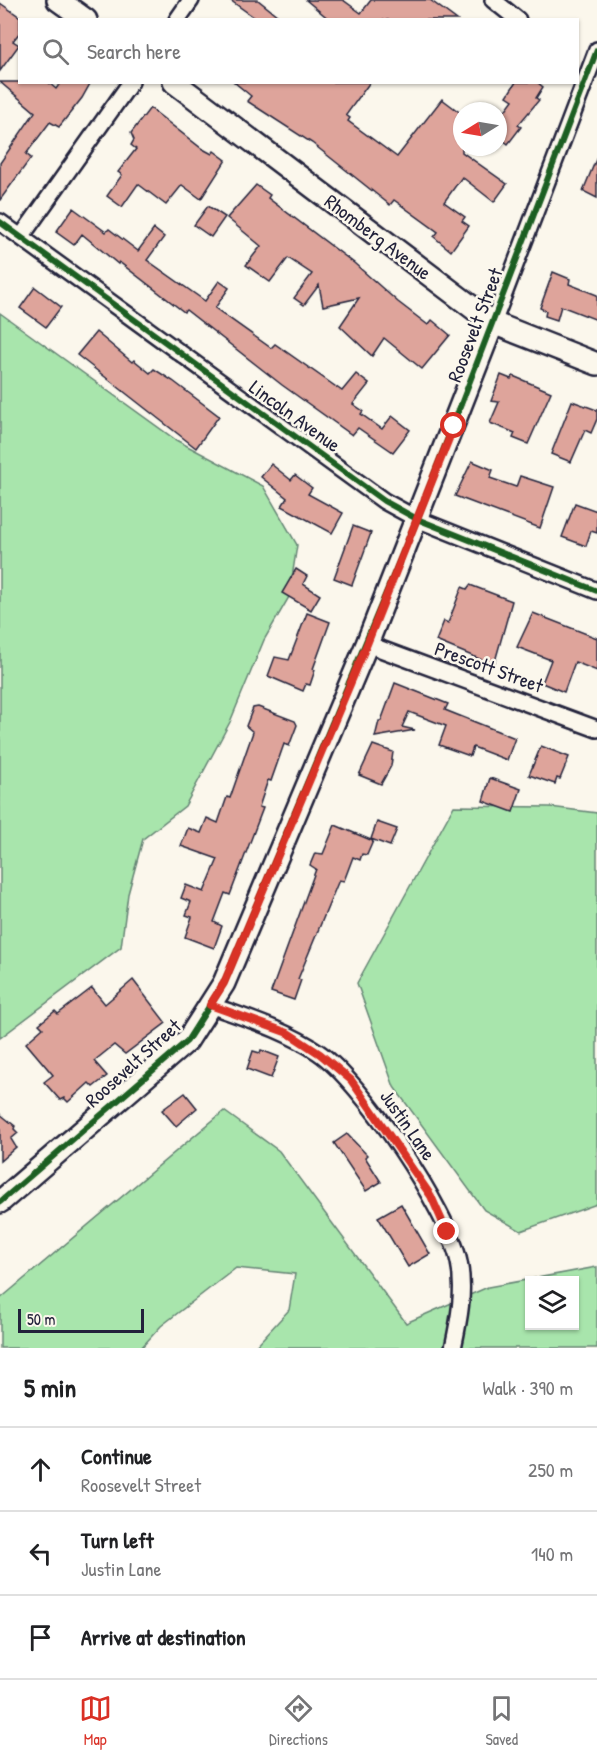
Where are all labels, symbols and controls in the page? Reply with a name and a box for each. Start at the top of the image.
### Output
search box [18,18,579,84]
icon: search [39,35,72,68]
text: Search here [87,36,181,66]
north arrow [453,102,507,156]
street label: Rhomberg Avenue [319,188,437,286]
street label: Roosevelt Street [440,263,509,386]
street label: Lincoln Avenue [244,373,346,458]
route start [440,412,466,438]
street label: Prescott Street [431,634,548,699]
street label: Roosevelt Street [79,1012,187,1113]
street label: Justin Lane [374,1084,443,1165]
route end [433,1218,459,1244]
map controls [525,1276,579,1330]
button: layers [525,1276,579,1330]
scale bar [18,1306,144,1334]
text: 50 m [27,1308,56,1330]
text: 5 min [24,1370,76,1405]
text: Walk · 390 m [483,1374,573,1401]
text: Continue [81,1441,152,1471]
icon: ahead [24,1453,57,1486]
text: 250 m [528,1456,573,1483]
text: Roosevelt Street [81,1471,201,1498]
text: Turn left [81,1525,154,1555]
icon: left [24,1537,57,1570]
text: 140 m [531,1540,573,1567]
text: Justin Lane [81,1555,161,1582]
icon: arrive [24,1621,57,1654]
text: Arrive at destination [81,1622,246,1652]
tab: Map [79,1692,112,1750]
tab: Directions [269,1692,328,1750]
tab: Saved [485,1692,518,1750]

